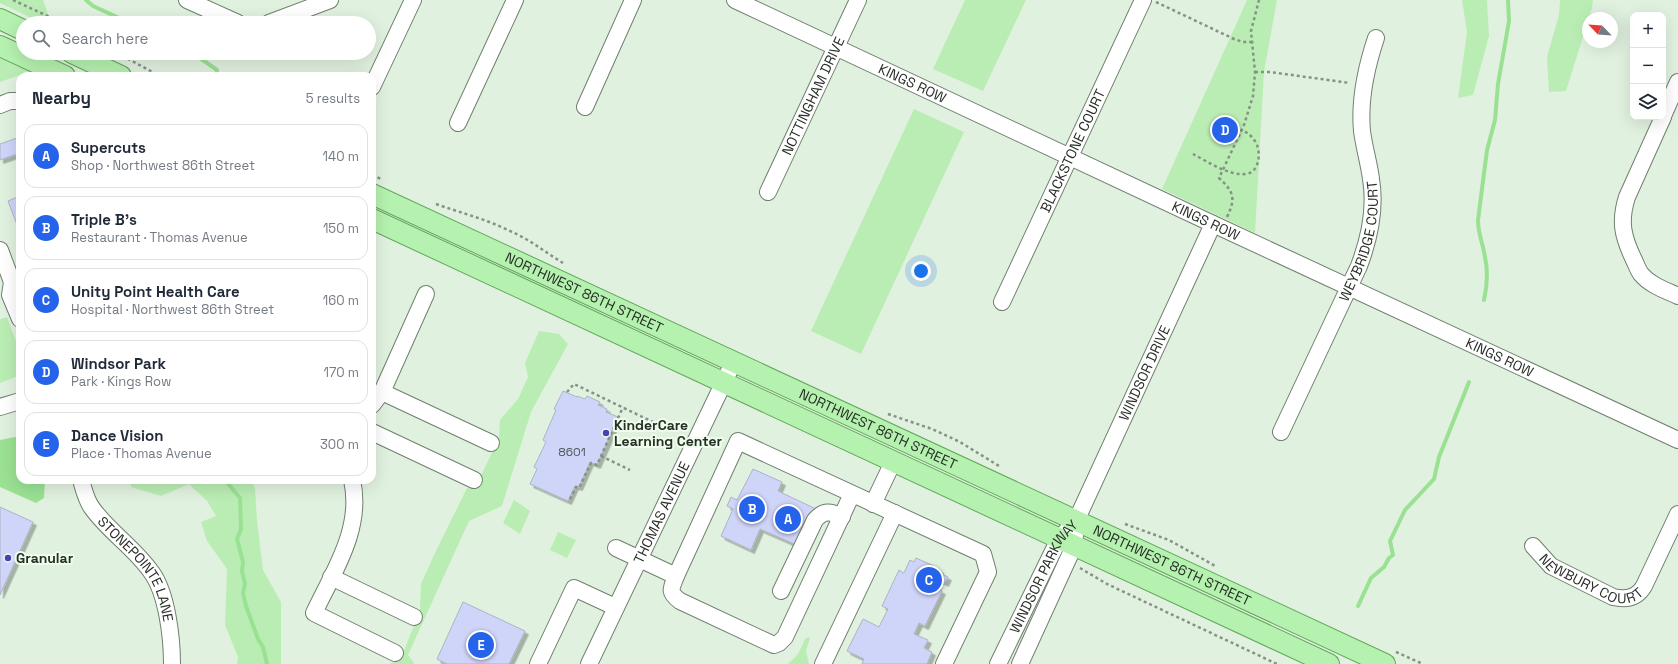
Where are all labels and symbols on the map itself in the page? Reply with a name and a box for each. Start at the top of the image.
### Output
north arrow [1582,12,1618,48]
street label: NOTTINGHAM DRIVE [778,34,848,158]
street label: KINGS ROW [876,60,949,107]
street label: BLACKSTONE COURT [1036,86,1109,215]
pin: D [1212,115,1238,145]
street label: WEYBRIDGE COURT [1335,180,1382,304]
street label: KINGS ROW [1169,197,1243,244]
street label: NORTHWEST 86TH STREET [502,248,666,337]
your location [911,261,931,281]
street label: WINDSOR DRIVE [1115,322,1174,423]
street label: KINGS ROW [1463,334,1537,381]
street label: NORTHWEST 86TH STREET [796,384,960,473]
place label: KinderCare Learning Center [614,416,722,450]
marker: KinderCare Learning Center [601,428,611,438]
house number: 8601 [558,444,586,460]
street label: THOMAS AVENUE [629,458,694,566]
pin: B [739,494,765,524]
pin: A [775,504,801,534]
street label: STONEPOINTE LANE [94,513,177,623]
street label: WINDSOR PARKWAY [1006,516,1082,636]
street label: NORTHWEST 86TH STREET [1090,521,1254,610]
place label: Granular [16,549,74,567]
street label: NEWBURY COURT [1535,550,1647,607]
marker: Granular [3,553,13,563]
pin: C [916,565,942,595]
pin: E [468,630,494,660]

